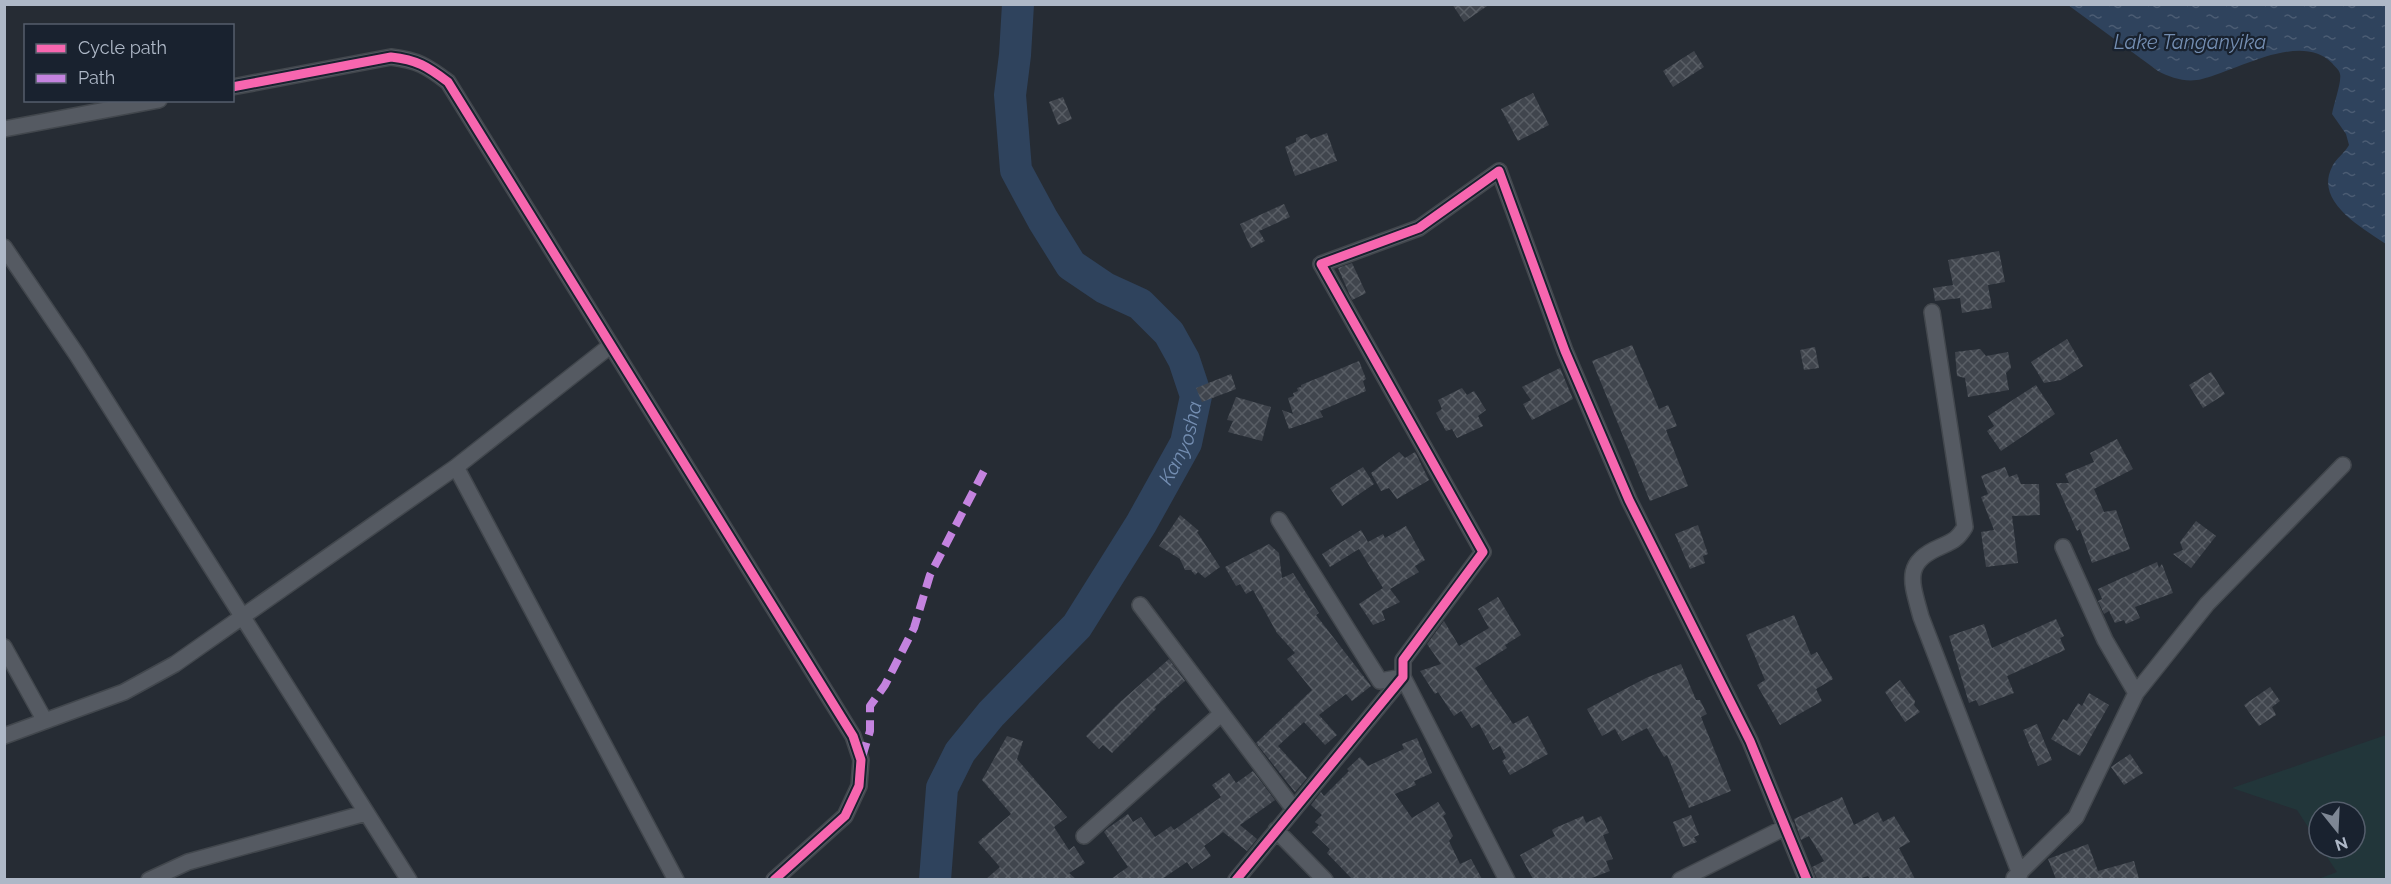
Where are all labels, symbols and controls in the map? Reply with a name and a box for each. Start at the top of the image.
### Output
legend [24,24,234,102]
water label: Lake Tanganyika [2114,30,2266,54]
text: Cycle path [78,37,167,58]
text: Path [78,67,115,88]
water label: Kanyosha [1153,399,1207,489]
north arrow [2307,800,2367,860]
text: N [2333,833,2350,855]

